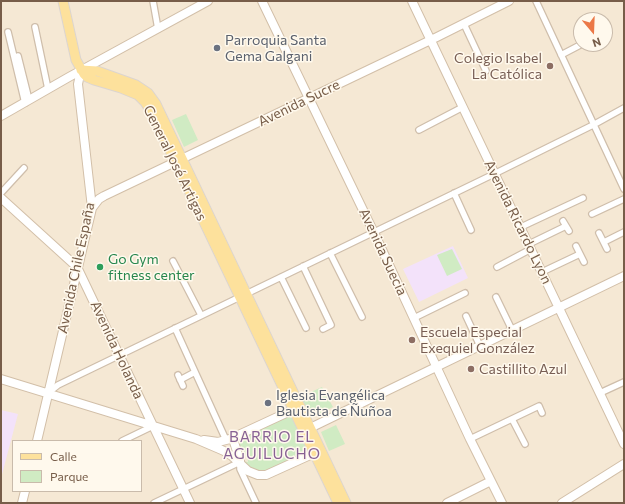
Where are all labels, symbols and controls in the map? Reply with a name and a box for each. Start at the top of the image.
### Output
north arrow [573,12,613,52]
place label: Parroquia Santa Gema Galgani [225,32,327,64]
text: N [591,35,603,50]
marker: Parroquia Santa Gema Galgani [212,43,222,53]
place label: Colegio Isabel La Católica [454,50,542,82]
marker: Colegio Isabel La Católica [545,61,555,71]
street label: Avenida Sucre [255,76,343,130]
street label: General José Artigas [140,102,210,224]
street label: Avenida Ricardo Lyon [481,157,555,287]
street label: Avenida Chile España [54,201,98,335]
street label: Avenida Suecia [355,206,411,298]
place label: Go Gym fitness center [108,251,195,284]
marker: Go Gym fitness center [95,262,105,272]
street label: Avenida Holanda [87,298,147,402]
place label: Escuela Especial Exequiel González [420,324,535,356]
marker: Escuela Especial Exequiel González [407,335,417,345]
place label: Castillito Azul [479,361,567,377]
marker: Castillito Azul [466,364,476,374]
place label: Iglesia Evangélica Bautista de Ñuñoa [276,387,392,420]
marker: Iglesia Evangélica Bautista de Ñuñoa [263,398,273,408]
district label: BARRIO EL AGUILUCHO [223,428,321,463]
legend [12,440,142,492]
text: Calle [50,449,77,463]
text: Parque [50,469,88,483]

